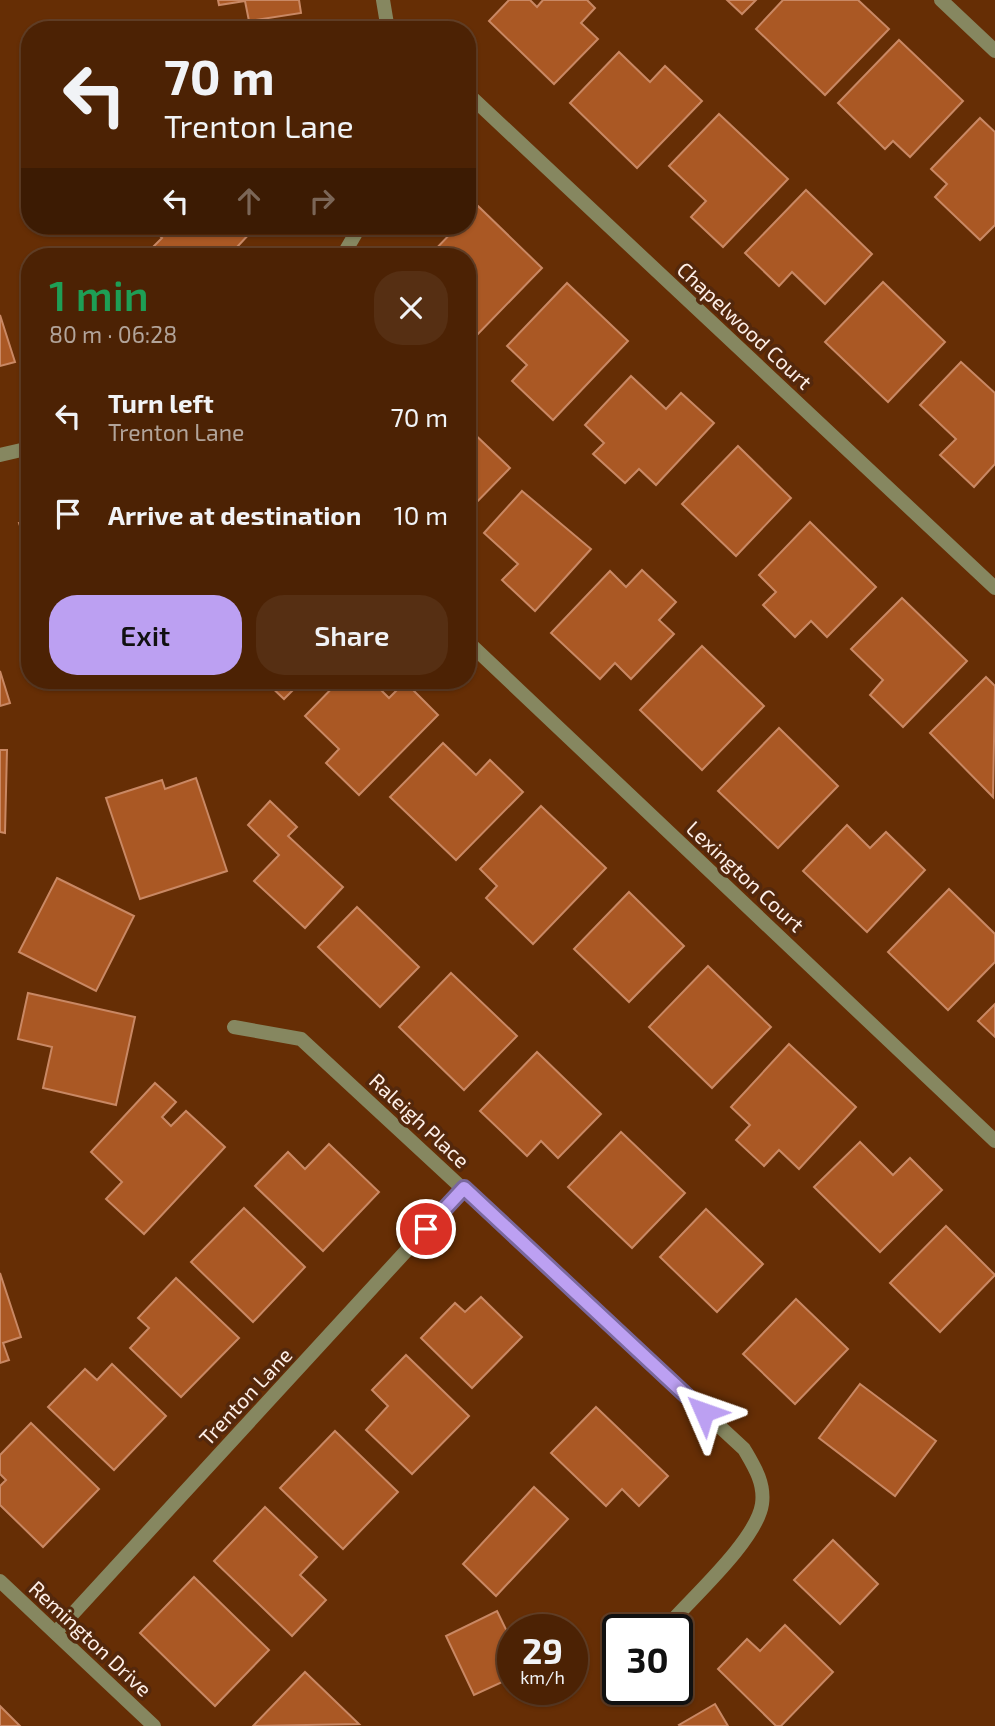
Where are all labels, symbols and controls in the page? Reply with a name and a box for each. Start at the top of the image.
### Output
text: 70 m [164,46,275,105]
icon: left [49,49,140,140]
text: Trenton Lane [164,106,354,144]
icon: left [157,182,195,220]
icon: ahead [230,182,268,220]
icon: right [303,182,341,220]
street label: Chapelwood Court [672,256,818,394]
text: 1 min [49,269,149,319]
button: close [374,271,448,345]
text: 80 m · 06:28 [49,320,177,348]
text: Turn left [108,387,214,418]
icon: left [49,397,87,435]
text: 70 m [390,401,448,432]
text: Trenton Lane [108,418,244,446]
icon: arrive [49,495,87,533]
text: Arrive at destination [108,499,361,530]
text: 10 m [393,499,448,530]
button: Exit [49,595,242,675]
button: Share [256,595,448,675]
street label: Lexington Court [682,815,810,937]
street label: Raleigh Place [365,1067,475,1173]
pin [396,1199,456,1259]
icon: arrive [407,1210,445,1248]
street label: Trenton Lane [193,1342,297,1450]
position arrow [667,1375,741,1449]
street label: Remington Drive [25,1575,157,1701]
speed limit sign: 30 [602,1614,693,1705]
text: 29 [522,1629,563,1671]
text: km/h [520,1666,565,1688]

